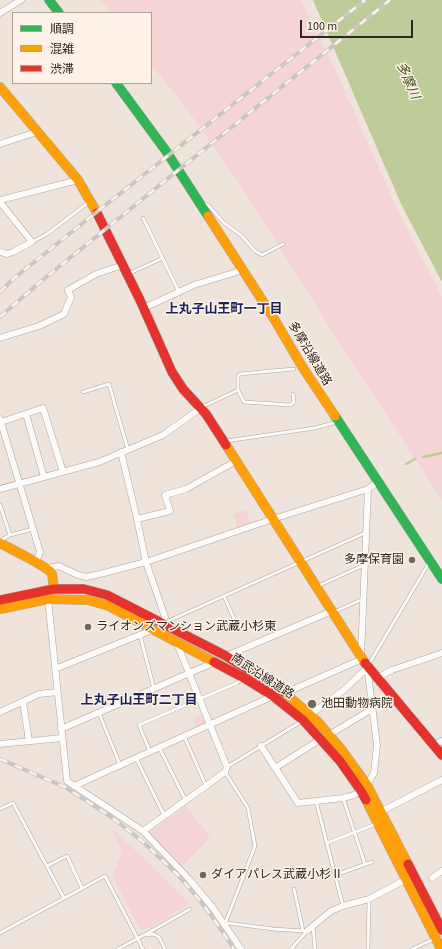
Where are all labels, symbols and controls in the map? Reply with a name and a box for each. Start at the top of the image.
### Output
legend [12,12,152,84]
scale bar [302,12,415,38]
text: 100 m [307,18,337,35]
text: 順調 [50,21,74,38]
text: 混雑 [50,41,74,58]
water label: 多摩川 [392,60,422,102]
text: 渋滞 [50,61,74,78]
district label: 上丸子山王町一丁目 [166,302,282,318]
street label: 多摩沿線道路 [284,319,334,389]
place label: 多摩保育園 [344,553,404,567]
marker: 多摩保育園 [407,555,417,565]
place label: ライオンズマンション武蔵小杉東 [96,620,276,634]
marker: ライオンズマンション武蔵小杉東 [83,622,93,632]
street label: 南武沿線道路 [228,651,296,703]
district label: 上丸子山王町二丁目 [81,693,197,709]
place label: 池田動物病院 [321,697,393,711]
marker: 池田動物病院 [306,698,318,710]
place label: ダイアパレス武蔵小杉Ⅱ [211,868,343,882]
marker: ダイアパレス武蔵小杉Ⅱ [198,870,208,880]

